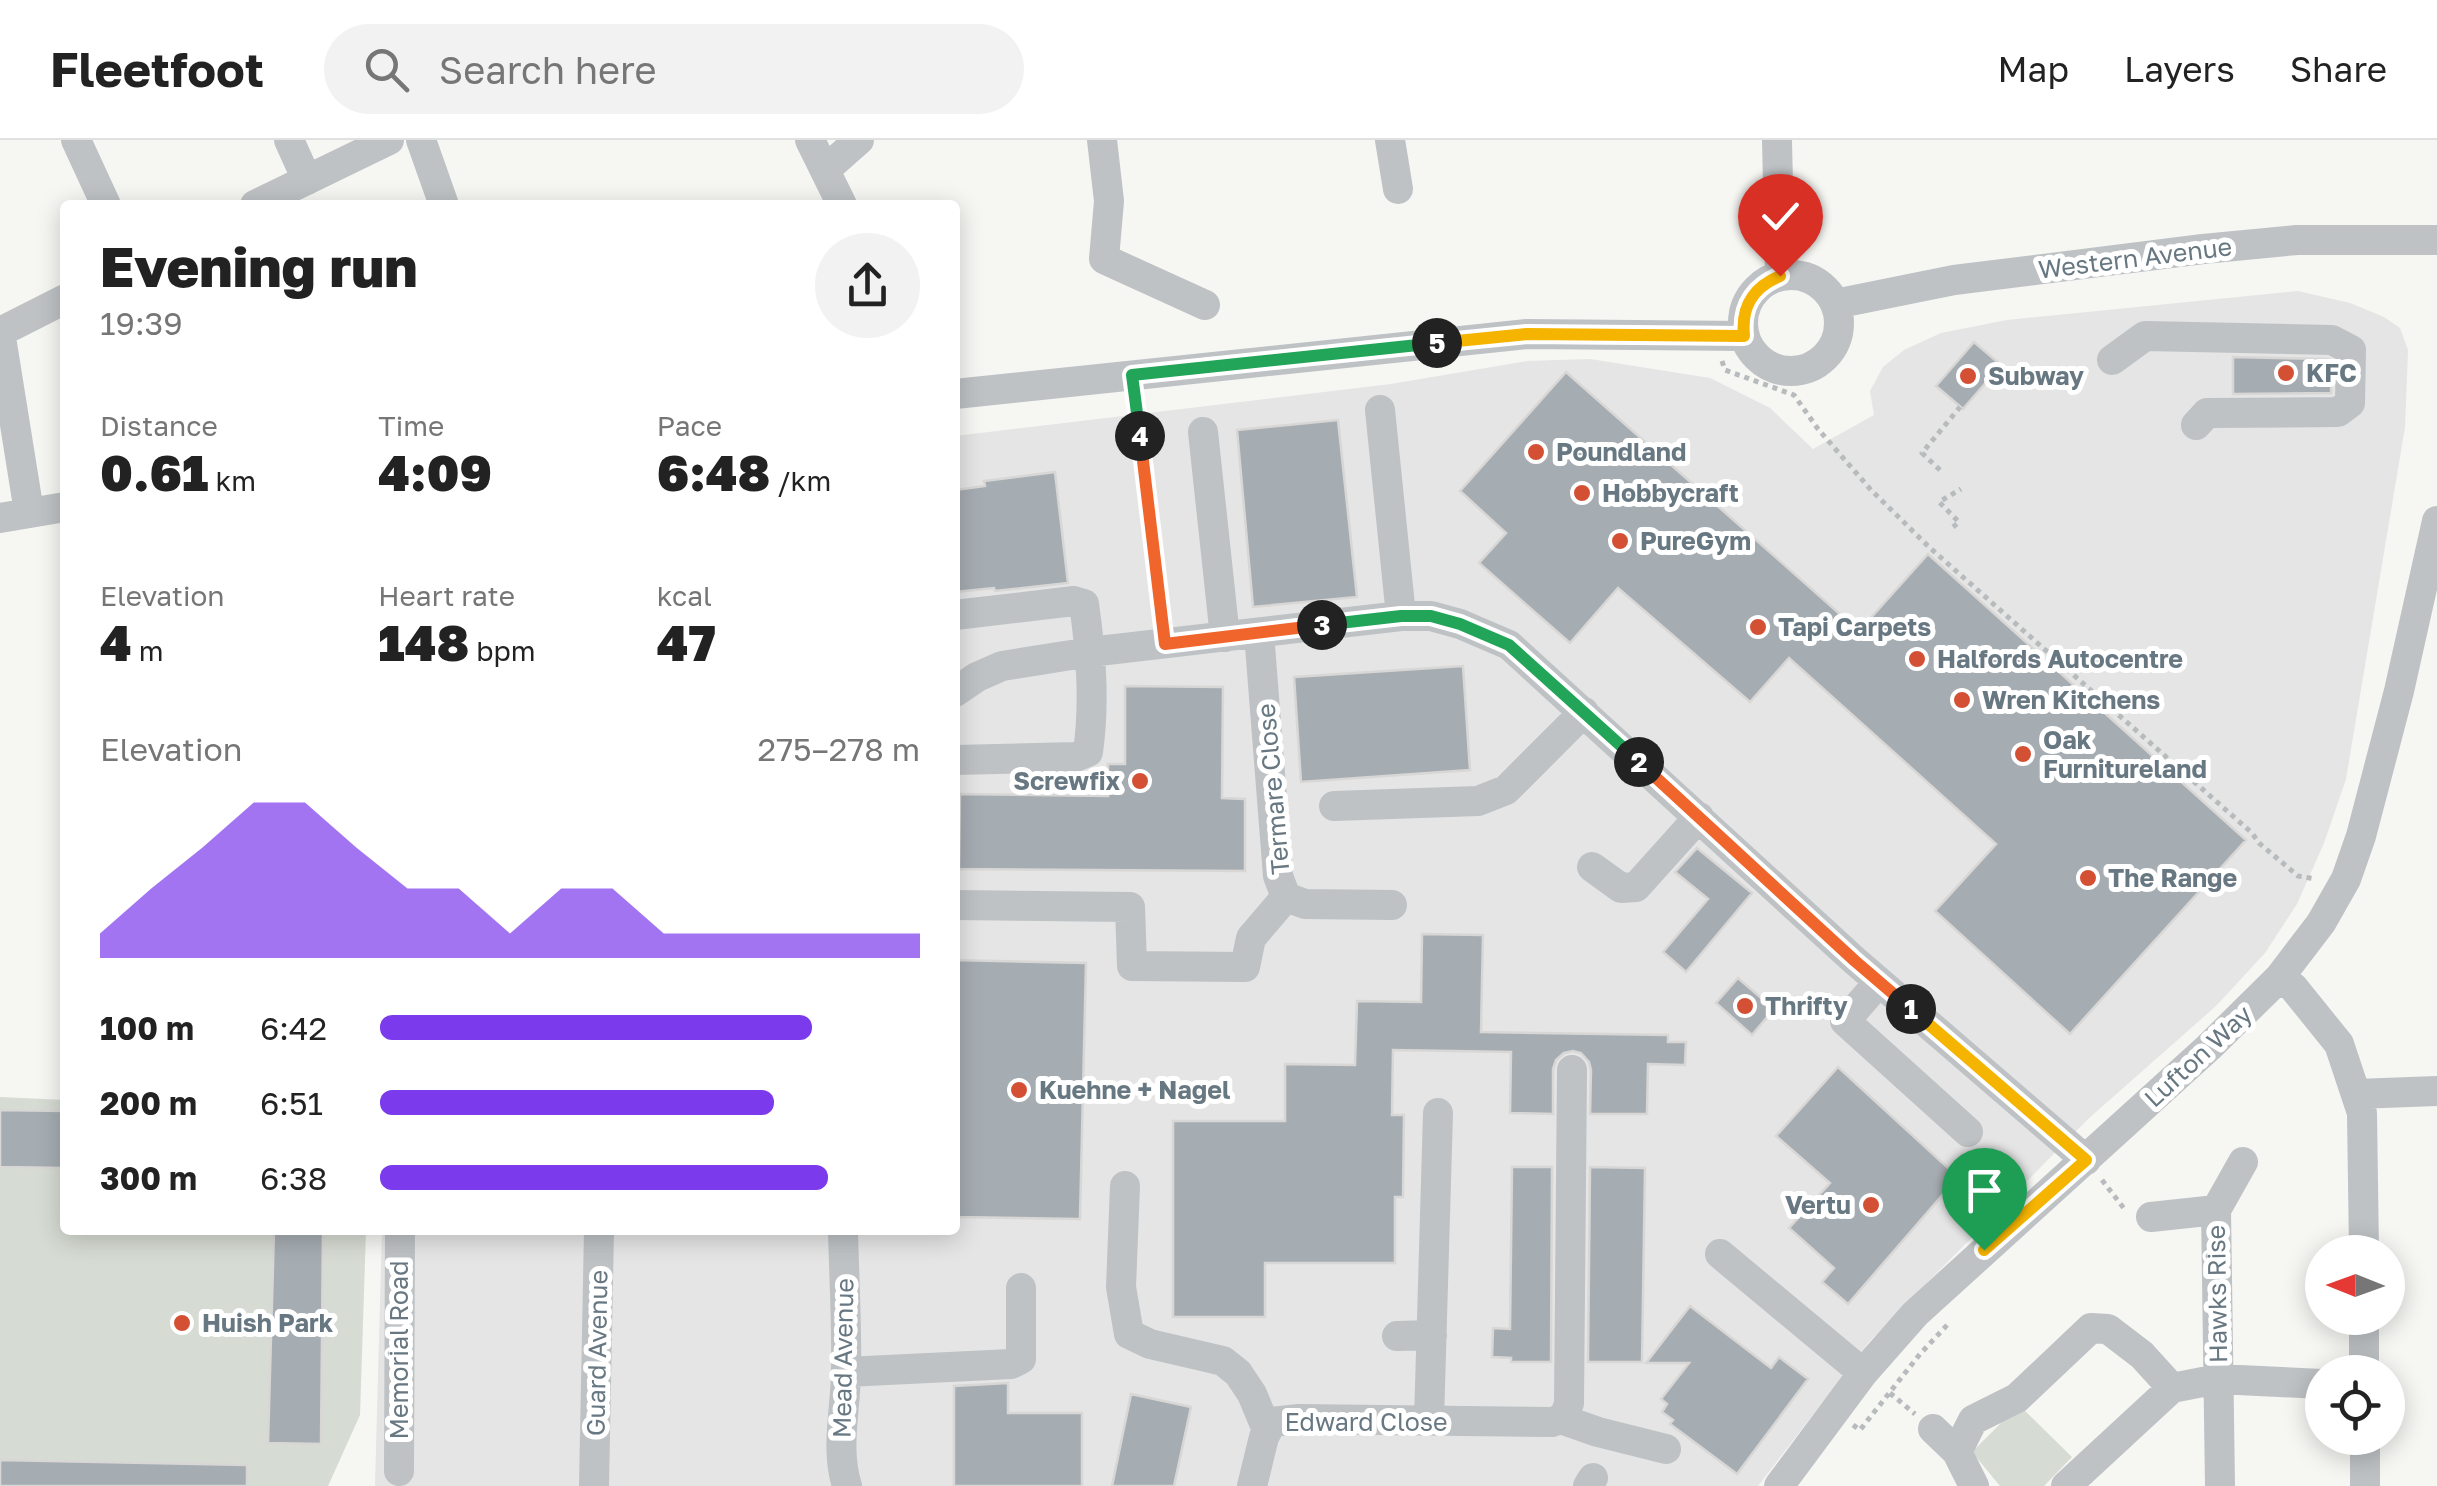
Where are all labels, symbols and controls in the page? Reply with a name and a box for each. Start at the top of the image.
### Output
search box [324,24,1024,114]
text: Fleetfoot [50,40,264,98]
icon: search [359,42,414,97]
text: Search here [439,47,657,92]
text: Map [1998,48,2069,90]
text: Layers [2124,48,2235,90]
text: Share [2290,48,2387,90]
pin [1738,174,1823,277]
icon: check [1753,189,1808,244]
street label: Western Avenue [2036,230,2234,285]
text: Evening run [100,233,418,299]
button: share [815,233,920,338]
text: 19:39 [100,304,183,342]
pin: 5 [1412,318,1462,368]
text: 5 [1428,326,1446,359]
place label: KFC [2306,357,2357,388]
place label: Subway [1988,360,2084,391]
marker: KFC [2275,362,2297,384]
marker: Subway [1957,365,1979,387]
text: Distance [100,409,218,442]
text: Time [378,409,444,442]
text: Pace [657,409,722,442]
pin: 4 [1115,411,1165,461]
text: 4 [1131,419,1149,452]
place label: Poundland [1556,436,1686,467]
marker: Poundland [1525,441,1547,463]
text: 0.61 [100,442,208,502]
text: 4:09 [378,442,492,502]
text: 6:48 [657,442,770,502]
text: km [208,464,256,497]
text: /km [770,464,831,497]
place label: Hobbycraft [1602,477,1739,508]
marker: Hobbycraft [1571,482,1593,504]
place label: PureGym [1640,525,1751,556]
marker: PureGym [1609,530,1631,552]
text: Elevation [100,579,225,612]
text: Heart rate [378,579,515,612]
text: kcal [657,579,712,612]
pin: 3 [1297,600,1347,650]
text: 3 [1313,608,1331,641]
place label: Tapi Carpets [1778,611,1931,642]
text: 4 [100,612,132,672]
text: 148 [378,612,469,672]
text: 47 [657,612,716,672]
marker: Tapi Carpets [1747,616,1769,638]
text: m [132,634,164,667]
text: bpm [469,634,535,667]
place label: Halfords Autocentre [1937,643,2183,674]
marker: Halfords Autocentre [1906,648,1928,670]
place label: Wren Kitchens [1982,684,2160,715]
marker: Wren Kitchens [1951,689,1973,711]
street label: Termare Close [1250,702,1295,876]
place label: Oak Furnitureland [2043,724,2207,784]
text: Elevation [100,730,242,768]
text: 275–278 m [758,730,920,768]
pin: 2 [1614,737,1664,787]
marker: Oak Furnitureland [2012,743,2034,765]
text: 2 [1630,745,1648,778]
place label: Screwfix [1013,765,1120,796]
marker: Screwfix [1129,770,1151,792]
place label: The Range [2108,862,2237,893]
marker: The Range [2077,867,2099,889]
pin: 1 [1886,984,1936,1034]
place label: Thrifty [1765,990,1848,1021]
text: 1 [1904,992,1918,1025]
marker: Thrifty [1734,995,1756,1017]
street label: Lufton Way [2138,998,2258,1113]
text: 100 m [100,1009,194,1047]
text: 6:42 [260,1009,327,1047]
place label: Kuehne + Nagel [1039,1074,1230,1105]
marker: Kuehne + Nagel [1008,1079,1030,1101]
text: 200 m [100,1084,197,1122]
text: 6:51 [260,1084,323,1122]
pin [1942,1148,2027,1251]
text: 300 m [100,1159,197,1197]
text: 6:38 [260,1159,327,1197]
icon: arrive [1957,1163,2012,1218]
place label: Vertu [1785,1189,1851,1220]
marker: Vertu [1860,1194,1882,1216]
street label: Hawks Rise [2200,1225,2233,1363]
north arrow [2305,1235,2405,1335]
map controls [2305,1235,2405,1455]
street label: Memorial Road [383,1260,414,1440]
street label: Guard Avenue [580,1270,613,1436]
street label: Mead Avenue [826,1278,859,1438]
place label: Huish Park [202,1307,334,1338]
marker: Huish Park [171,1312,193,1334]
button: locate [2305,1355,2405,1455]
street label: Edward Close [1285,1406,1447,1437]

